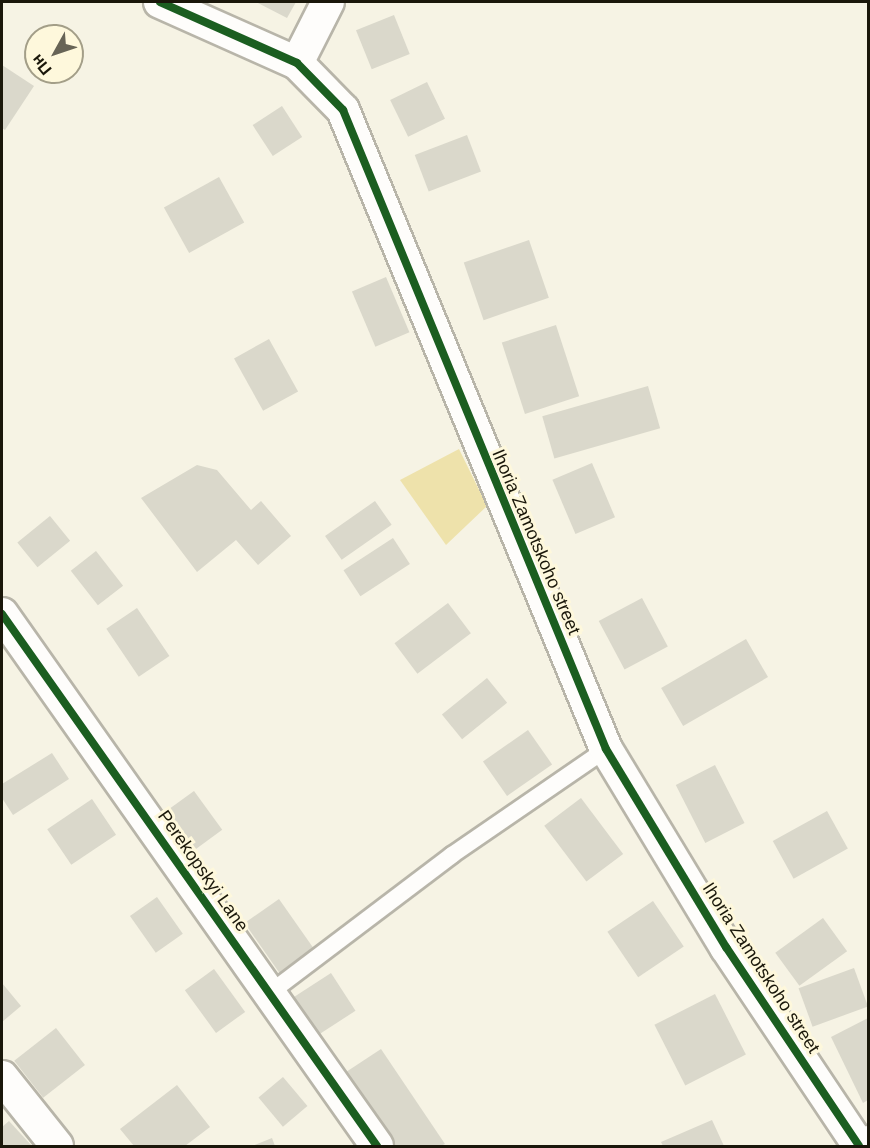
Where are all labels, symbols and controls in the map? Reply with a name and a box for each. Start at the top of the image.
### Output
north arrow [24,24,84,84]
text: Пн [28,51,55,78]
street label: Ihoria Zamotskoho street [487,446,585,638]
street label: Perekopskyi Lane [153,806,253,936]
street label: Ihoria Zamotskoho street [698,879,824,1057]

